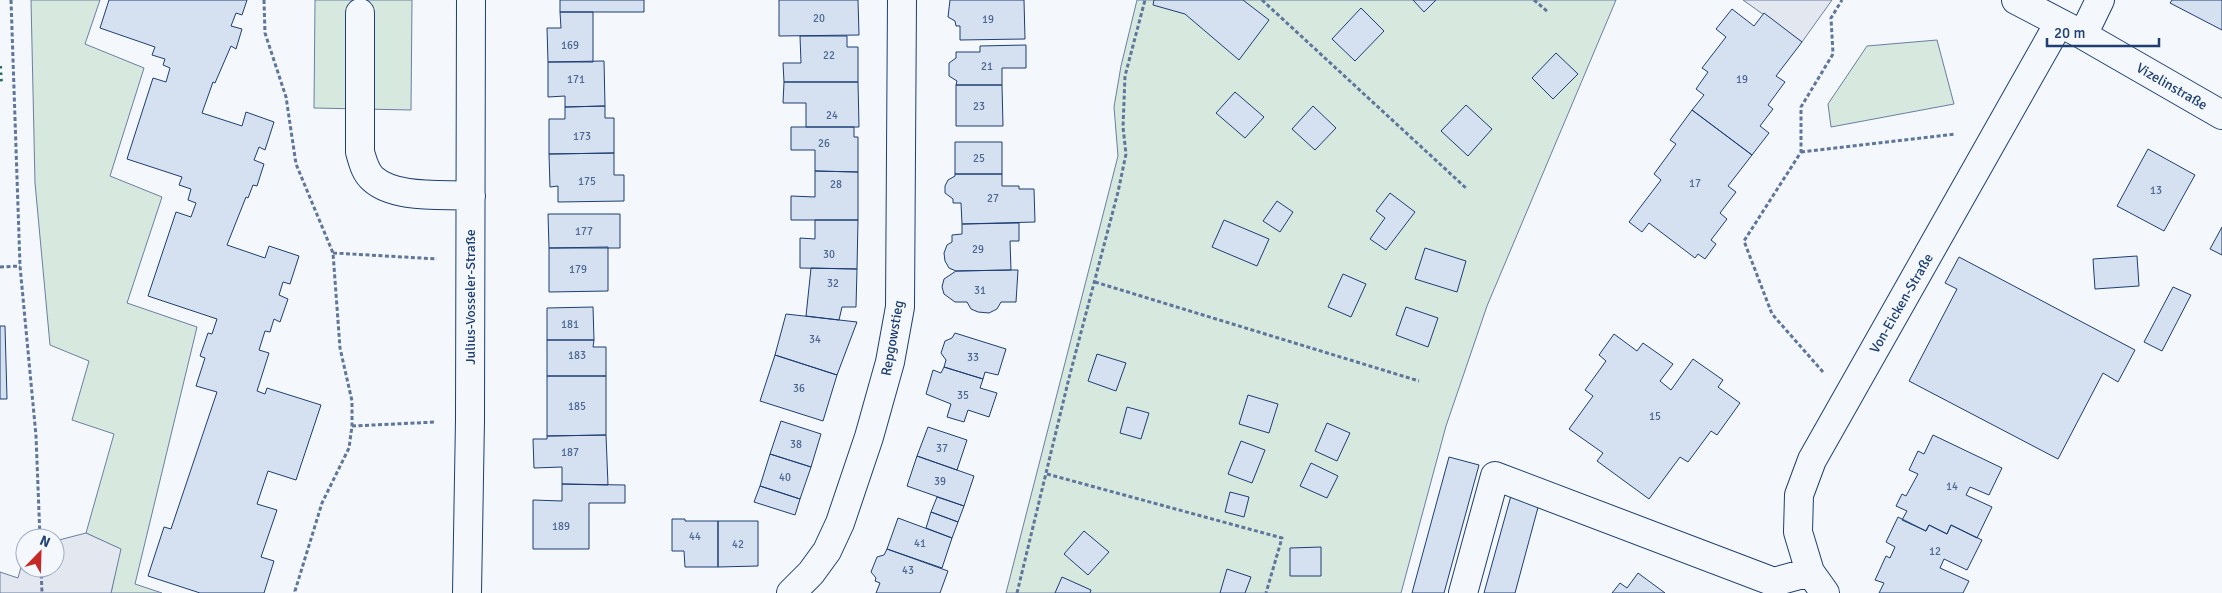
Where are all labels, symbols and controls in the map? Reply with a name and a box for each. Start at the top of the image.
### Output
house number: 20 [813,12,825,25]
house number: 19 [982,13,994,26]
scale bar [2047,15,2160,47]
text: 20 m [2054,24,2085,42]
house number: 169 [561,39,579,52]
house number: 22 [823,49,835,62]
street label: Vizelinstraße [2133,59,2210,114]
house number: 21 [981,60,993,73]
house number: 171 [567,73,585,86]
house number: 19 [1736,73,1748,86]
house number: 23 [973,100,985,113]
house number: 24 [826,109,838,122]
house number: 173 [573,130,591,143]
house number: 26 [818,137,830,150]
house number: 25 [973,152,985,165]
house number: 175 [578,175,596,188]
house number: 17 [1689,177,1701,190]
house number: 28 [830,178,842,191]
house number: 13 [2150,184,2162,197]
house number: 27 [987,192,999,205]
house number: 177 [575,225,593,238]
street label: Julius-Vosseler-Straße [462,229,479,365]
house number: 29 [972,243,984,256]
house number: 30 [823,248,835,261]
street label: Von-Eicken-Straße [1866,250,1937,356]
house number: 179 [569,263,587,276]
house number: 32 [827,277,839,290]
house number: 31 [974,284,986,297]
street label: Repgowstieg [877,299,908,377]
house number: 181 [561,318,579,331]
house number: 34 [809,333,821,346]
house number: 183 [568,349,586,362]
house number: 33 [967,351,979,364]
house number: 36 [793,382,805,395]
house number: 35 [957,389,969,402]
house number: 185 [568,400,586,413]
house number: 15 [1649,410,1661,423]
house number: 38 [790,438,802,451]
house number: 37 [936,442,948,455]
house number: 187 [561,446,579,459]
house number: 40 [779,471,791,484]
house number: 39 [934,475,946,488]
house number: 14 [1946,480,1958,493]
house number: 189 [552,520,570,533]
north arrow [15,528,65,578]
house number: 44 [689,530,701,543]
text: N [37,532,53,551]
house number: 41 [914,537,926,550]
house number: 42 [732,538,744,551]
house number: 12 [1929,545,1941,558]
house number: 43 [902,564,914,577]

